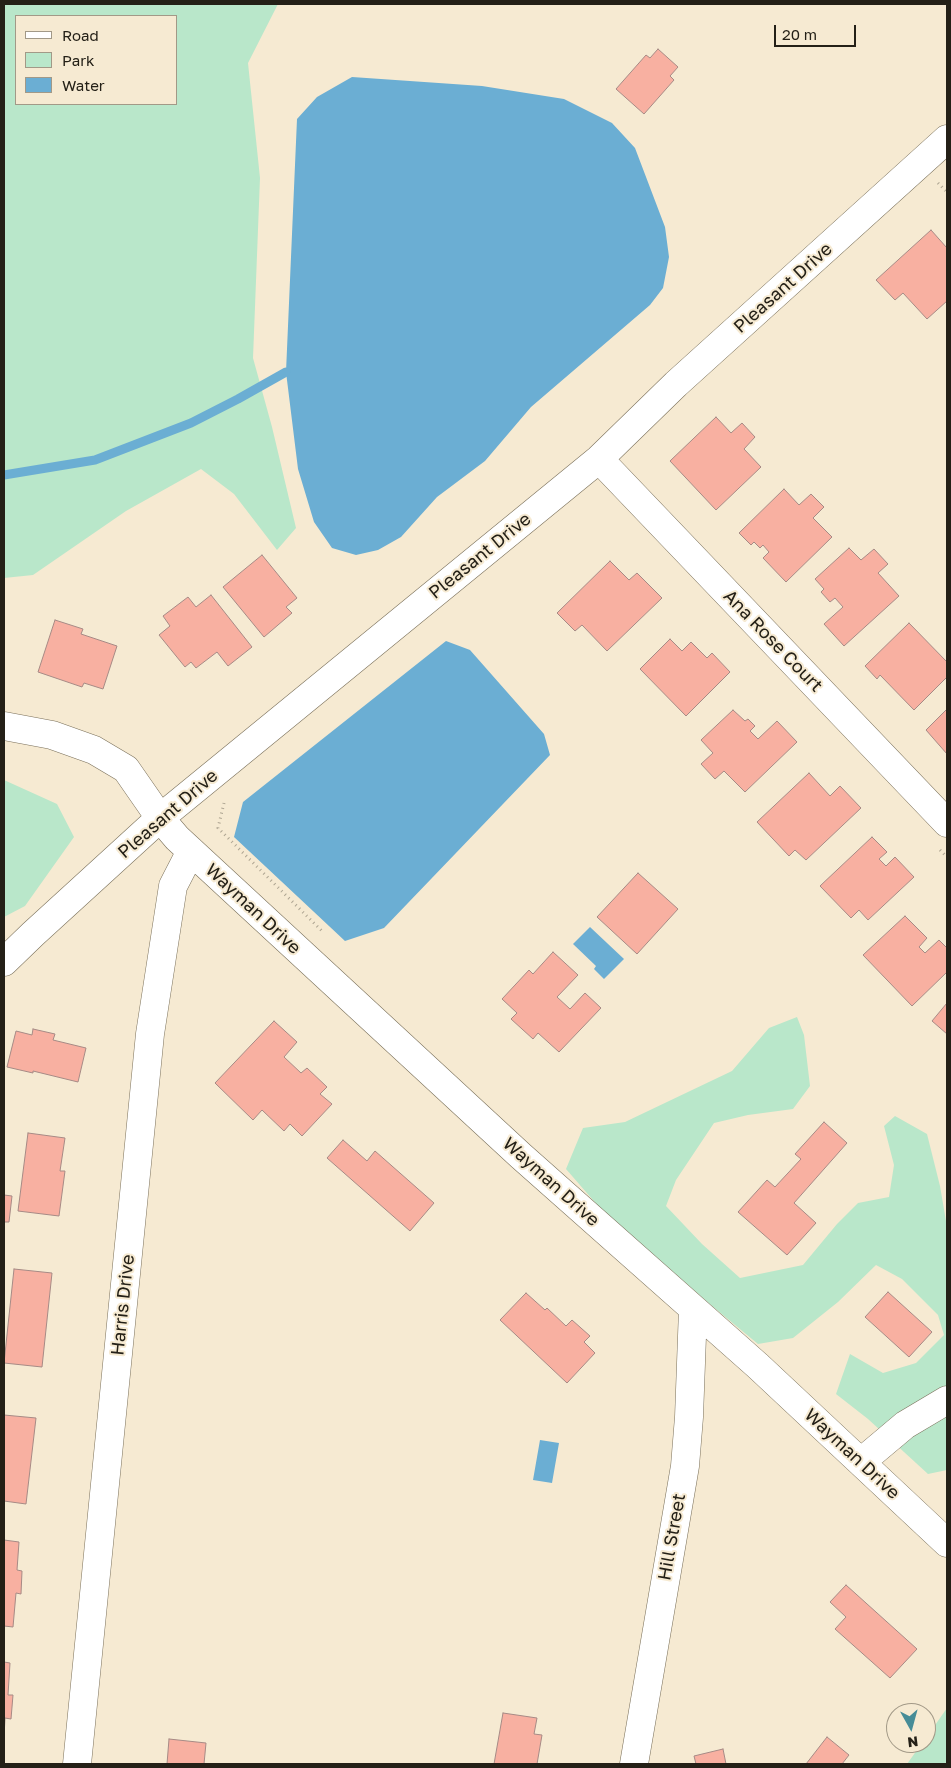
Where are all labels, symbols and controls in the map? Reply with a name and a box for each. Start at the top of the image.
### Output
legend [15,15,178,105]
scale bar [776,15,858,47]
text: 20 m [782,25,817,43]
text: Road [62,26,99,44]
text: Park [62,51,94,69]
text: Water [62,76,105,94]
street label: Pleasant Drive [729,238,837,338]
street label: Pleasant Drive [425,508,535,604]
street label: Ana Rose Court [719,585,827,697]
street label: Pleasant Drive [114,765,222,863]
street label: Wayman Drive [201,859,305,959]
street label: Wayman Drive [498,1133,604,1231]
street label: Harris Drive [107,1253,139,1357]
street label: Wayman Drive [800,1404,904,1504]
street label: Hill Street [654,1492,690,1582]
north arrow [886,1703,936,1753]
text: N [906,1733,919,1751]

